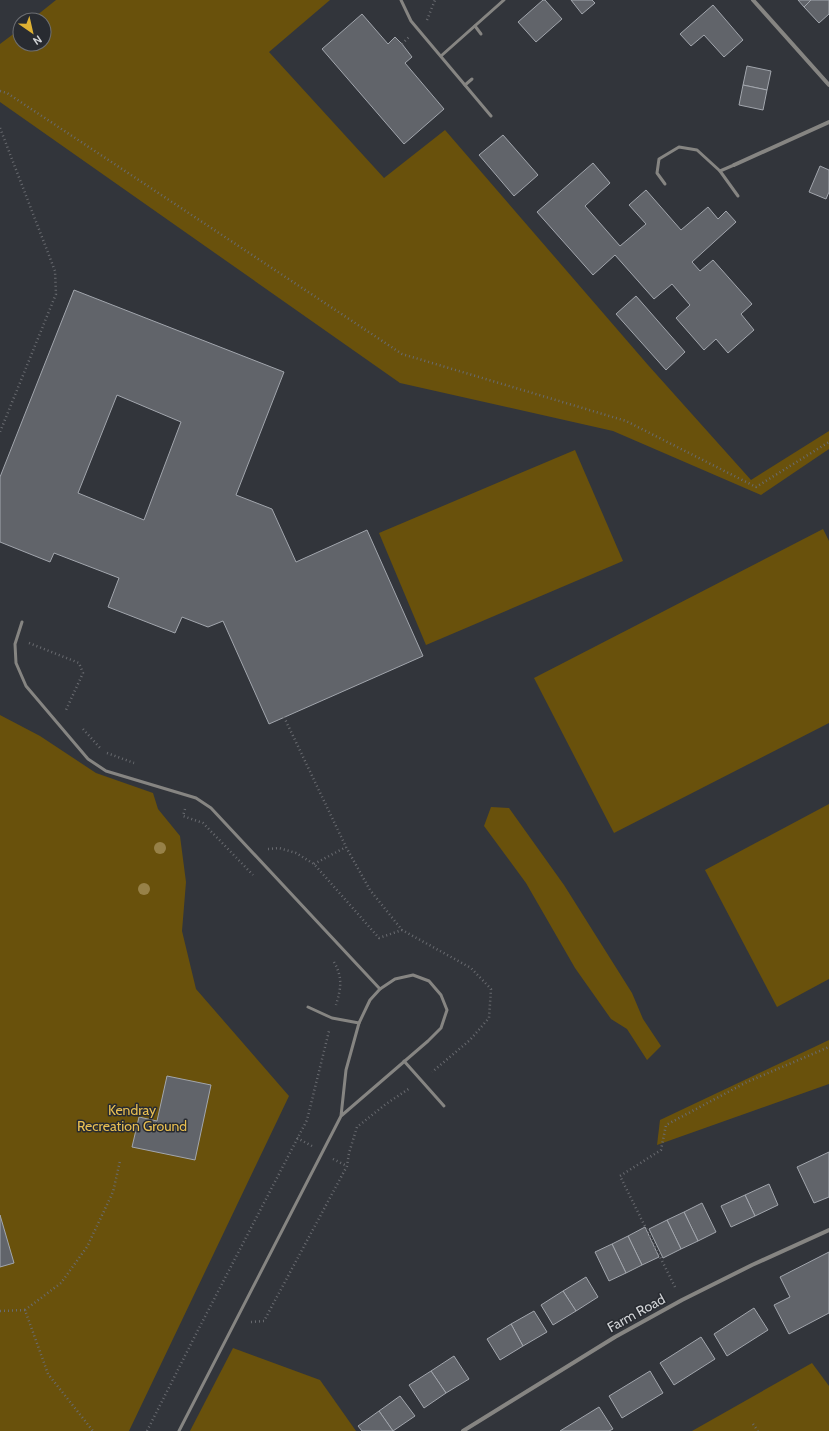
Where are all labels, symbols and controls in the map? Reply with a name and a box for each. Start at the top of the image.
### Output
north arrow [12,12,52,52]
text: N [30,32,45,48]
park label: Kendray Recreation Ground [77,1101,187,1135]
street label: Farm Road [604,1290,668,1336]

